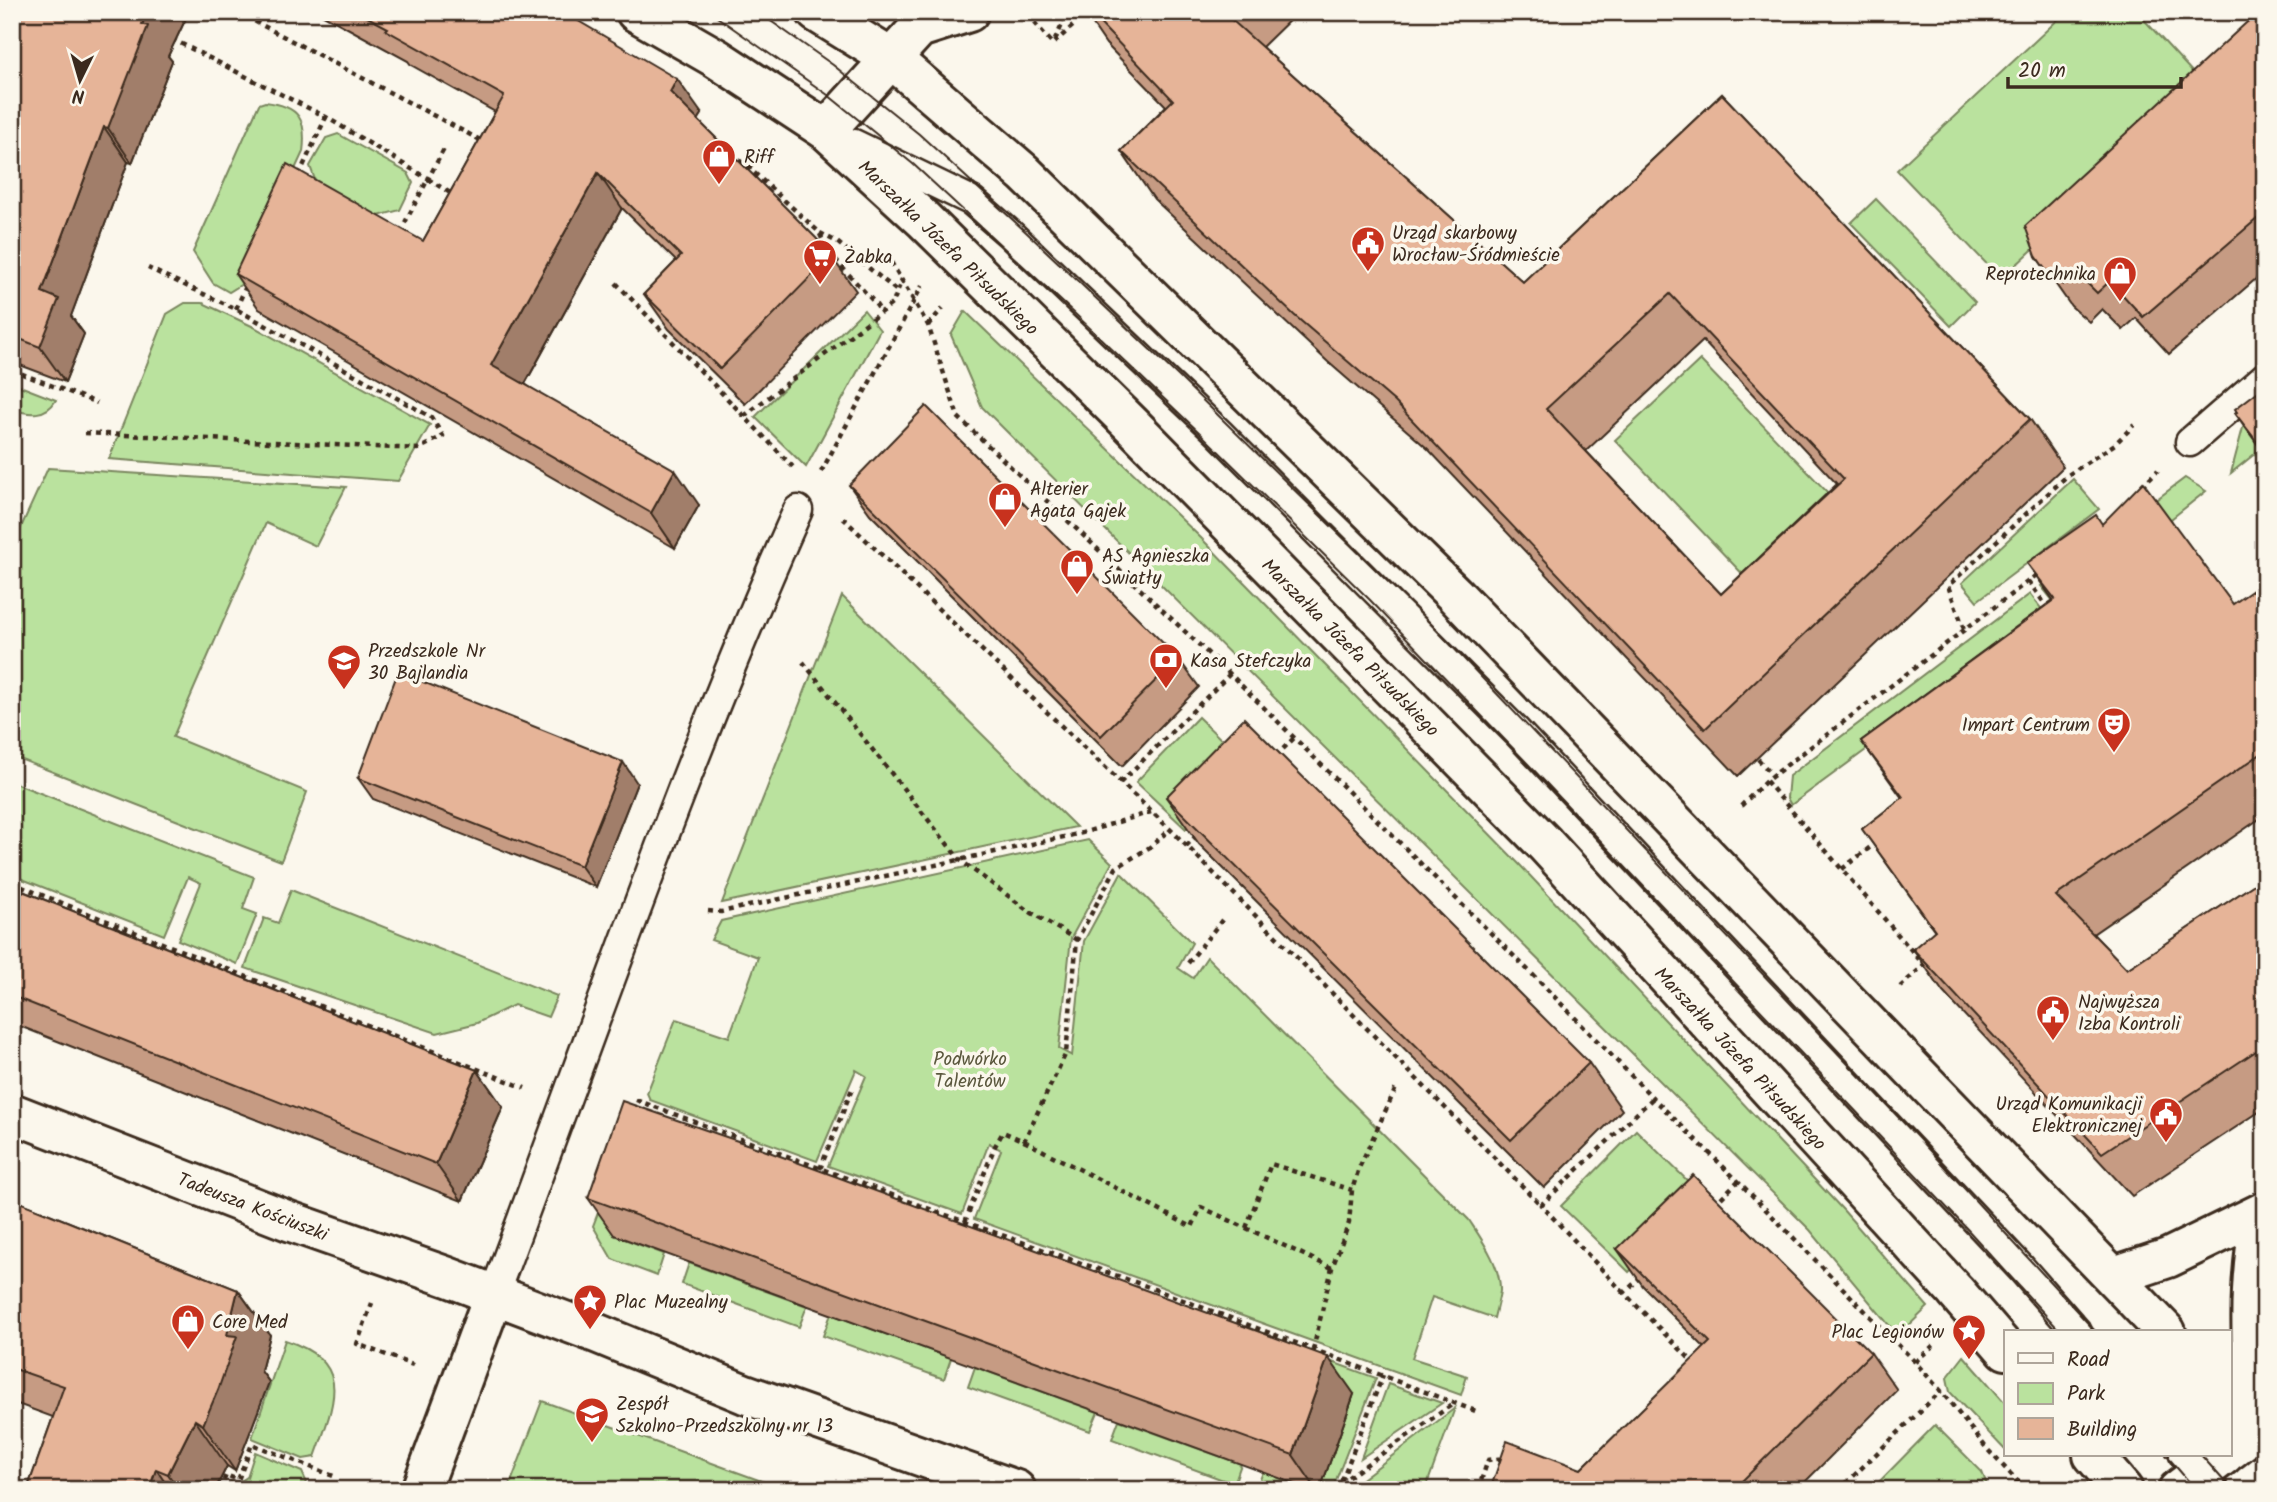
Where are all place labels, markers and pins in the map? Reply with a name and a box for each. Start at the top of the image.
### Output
shop icon: Riff [700,137,738,186]
place label: Riff [744,143,776,173]
place label: Urząd skarbowy Wrocław-Śródmieście [1392,219,1560,271]
public building icon: Urząd skarbowy Wrocław-Śródmieście [1349,224,1387,273]
supermarket icon: Żabka [801,237,839,286]
place label: Żabka [844,243,893,273]
shop icon: Reprotechnika [2101,254,2139,303]
place label: Reprotechnika [1985,260,2096,290]
place label: Alterier Agata Gajek [1030,475,1126,527]
shop icon: Alterier Agata Gajek [986,480,1024,529]
place label: AS Agnieszka Światły [1102,542,1209,594]
shop icon: AS Agnieszka Światły [1058,547,1096,596]
place label: Przedszkole Nr 30 Bajlandia [368,637,487,689]
bank icon: Kasa Stefczyka [1147,641,1185,690]
school or university icon: Przedszkole Nr 30 Bajlandia [325,642,363,691]
place label: Kasa Stefczyka [1190,647,1311,677]
theatre icon: Impart Centrum [2095,705,2133,754]
place label: Impart Centrum [1962,711,2090,741]
place label: Najwyższa Izba Kontroli [2078,988,2182,1040]
public building icon: Najwyższa Izba Kontroli [2034,993,2072,1042]
place label: Urząd Komunikacji Elektronicznej [1996,1090,2143,1142]
public building icon: Urząd Komunikacji Elektronicznej [2147,1095,2185,1144]
place icon: Plac Muzealny [571,1282,609,1331]
place label: Plac Muzealny [614,1288,729,1318]
shop icon: Core Med [169,1302,207,1351]
place label: Core Med [212,1308,288,1338]
place icon: Plac Legionów [1950,1312,1988,1361]
place label: Plac Legionów [1831,1318,1944,1348]
place label: Zespół Szkolno-Przedszkolny nr 13 [616,1390,833,1442]
school or university icon: Zespół Szkolno-Przedszkolny nr 13 [573,1395,611,1444]

